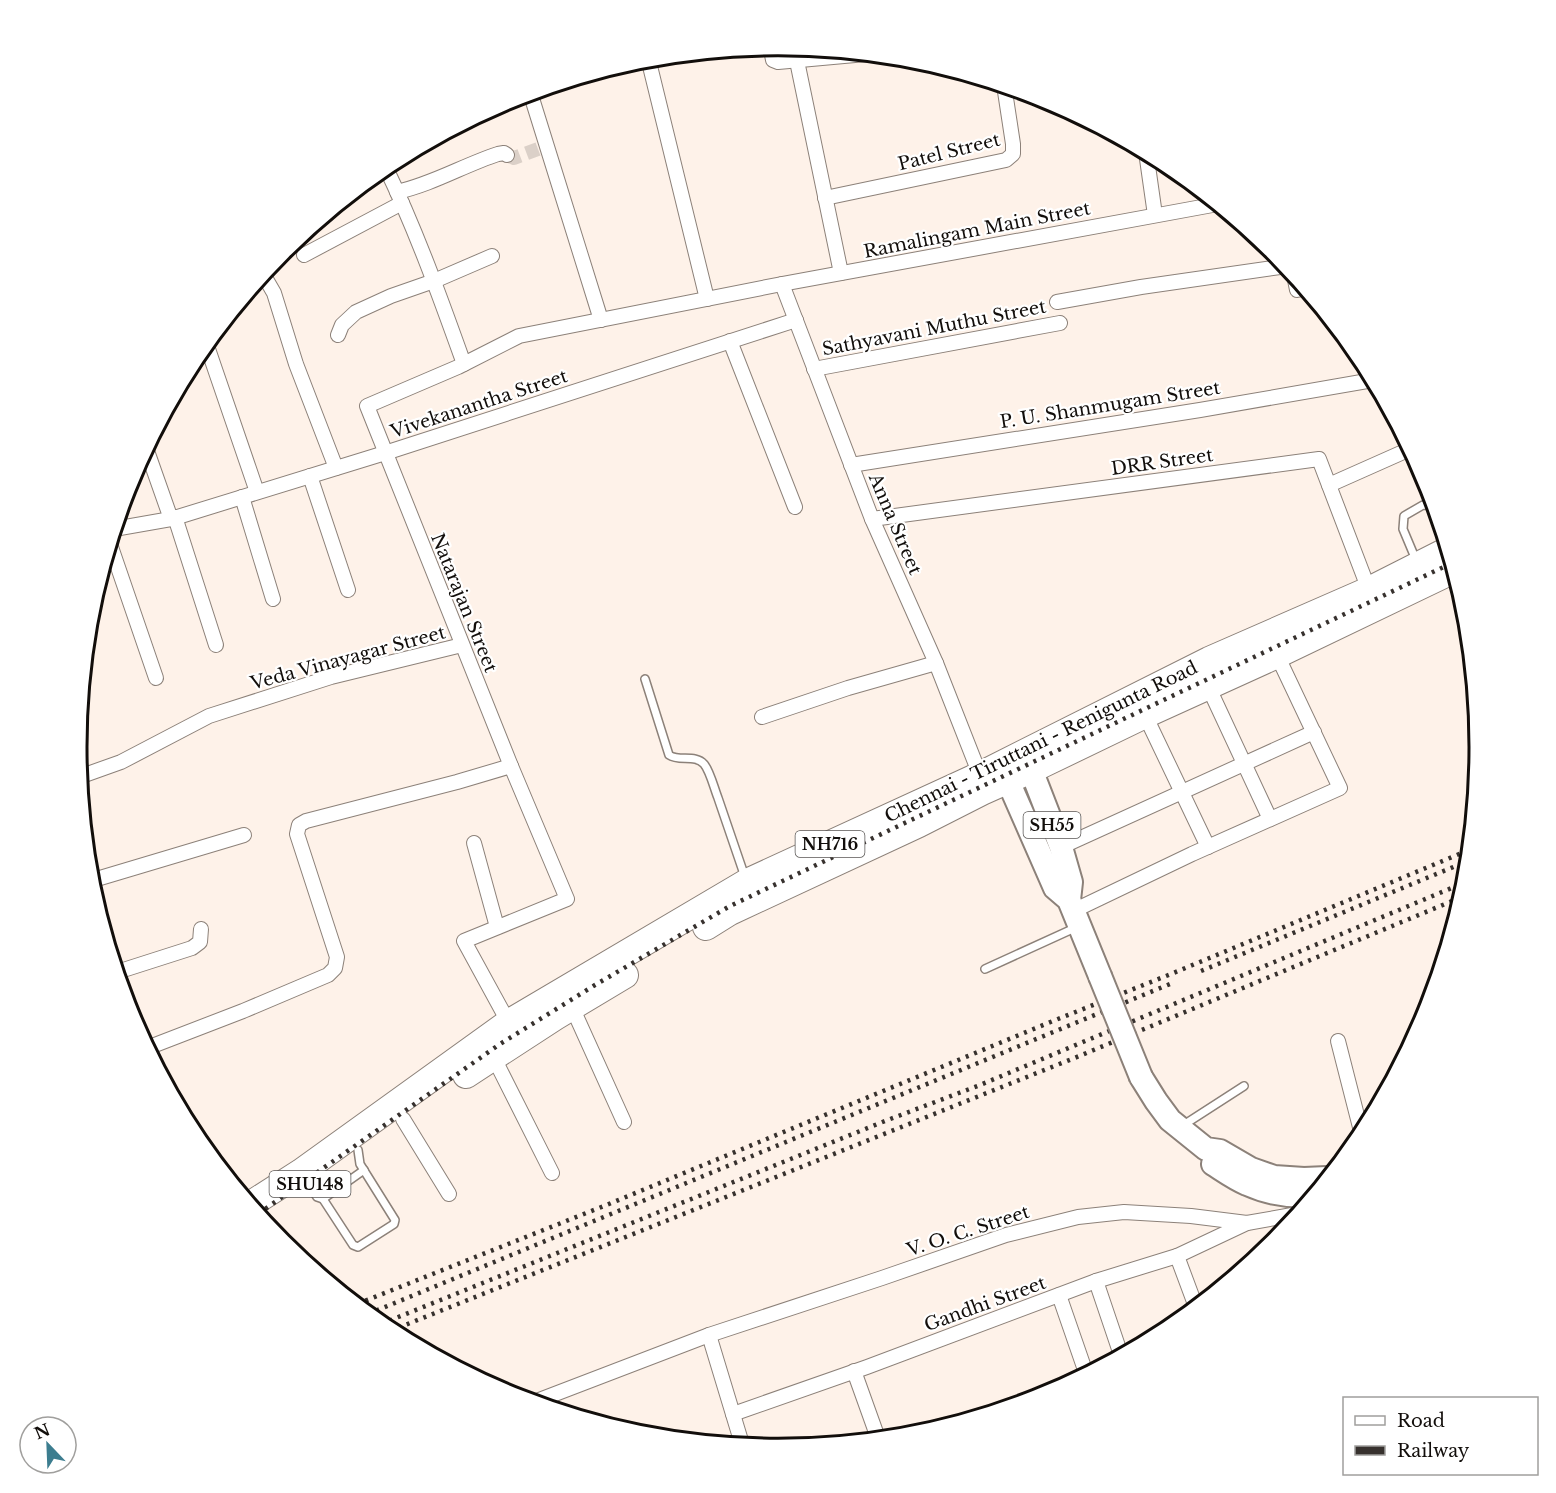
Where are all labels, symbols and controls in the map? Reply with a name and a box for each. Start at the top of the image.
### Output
street label: Patel Street [896,129,1002,175]
street label: Ramalingam Main Street [862,197,1092,263]
street label: Sathyavani Muthu Street [820,295,1048,361]
street label: Vivekanantha Street [387,365,571,443]
street label: P. U. Shanmugam Street [998,377,1222,433]
street label: DRR Street [1110,444,1215,480]
street label: Anna Street [863,469,926,578]
street label: Natarajan Street [426,530,502,676]
street label: Veda Vinayagar Street [247,621,448,695]
street label: Chennai - Tiruttani - Renigunta Road [881,656,1201,828]
road number: SH55 [1024,812,1080,838]
road number: NH716 [796,831,864,857]
road number: SHU148 [270,1171,350,1197]
street label: V. O. C. Street [903,1201,1032,1261]
street label: Gandhi Street [921,1272,1049,1336]
legend [1343,1397,1538,1475]
text: Road [1397,1410,1445,1432]
north arrow [18,1415,78,1475]
text: N [31,1419,53,1443]
text: Railway [1397,1440,1470,1462]

